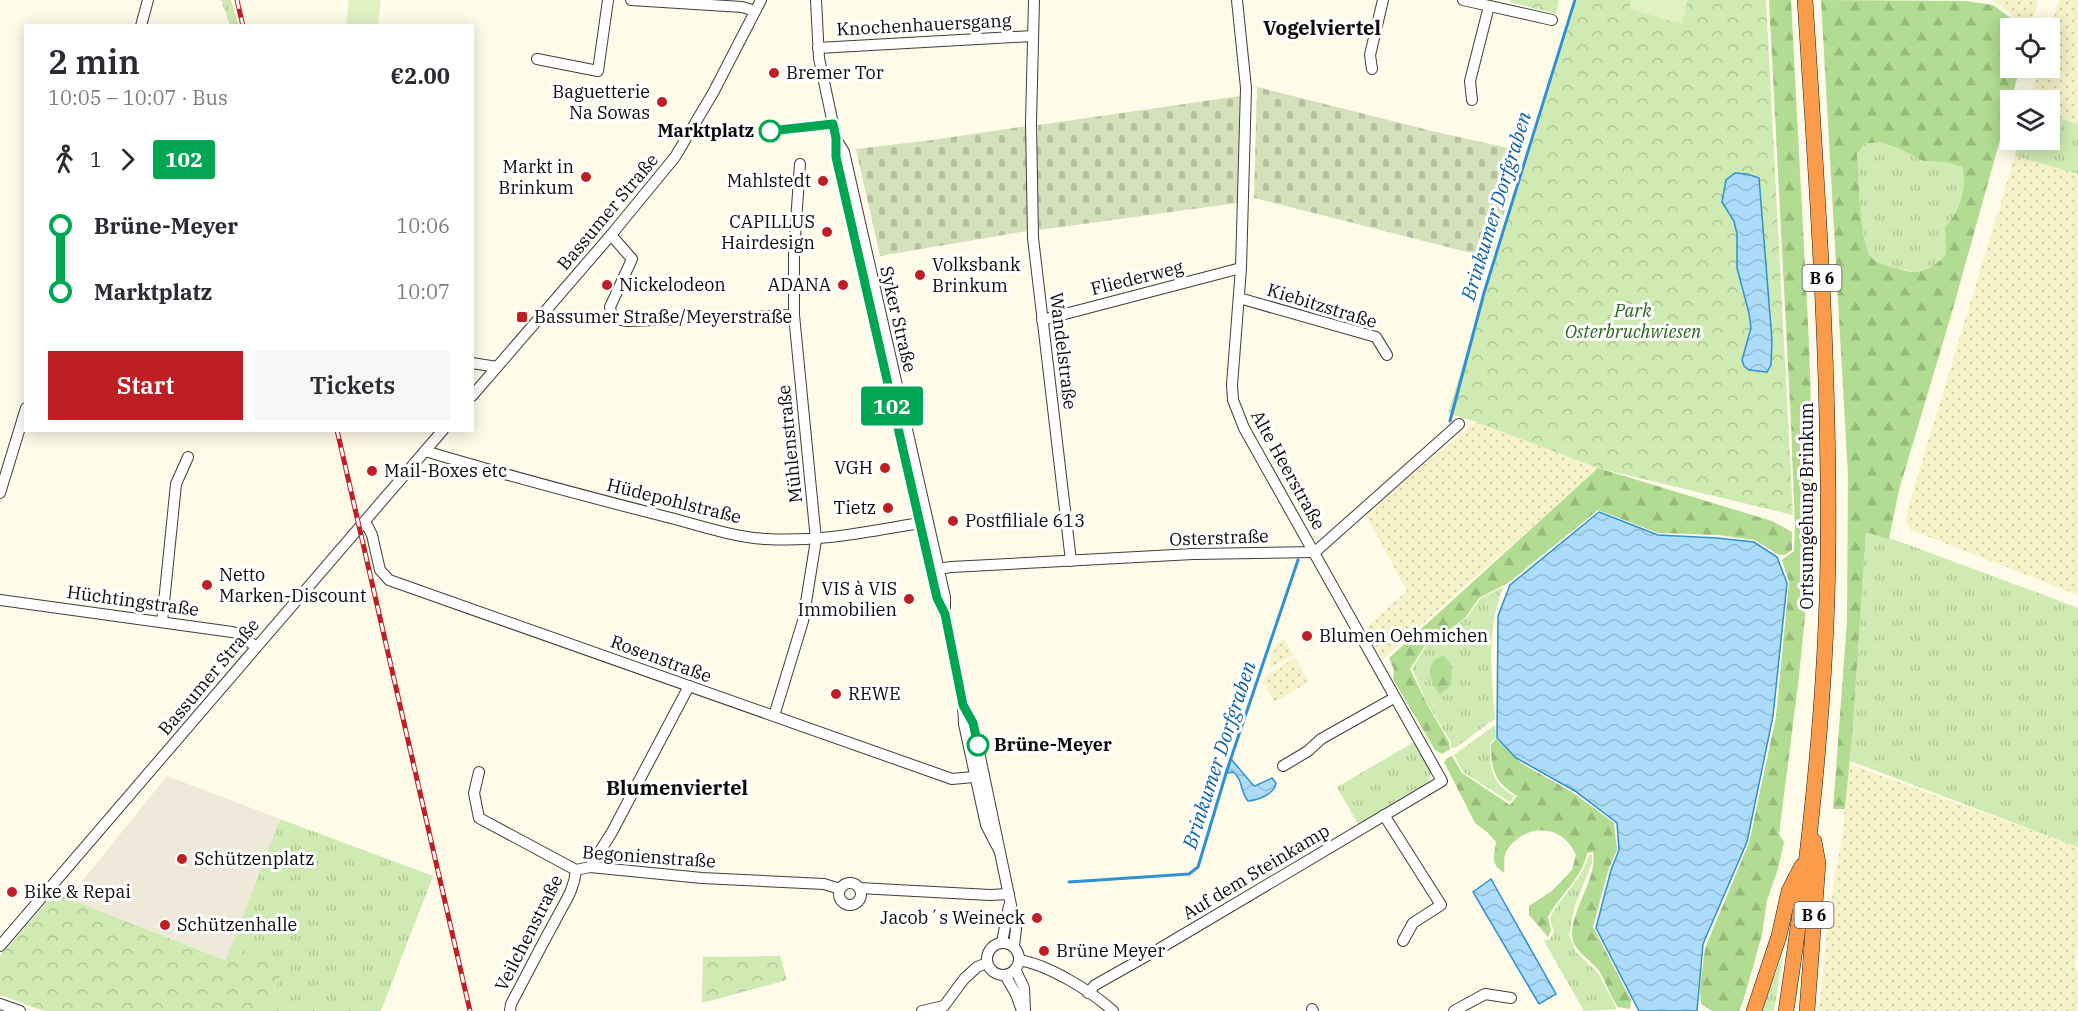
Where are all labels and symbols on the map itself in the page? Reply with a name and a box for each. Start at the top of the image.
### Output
street label: Knochenhauersgang [836,8,1012,41]
district label: Vogelviertel [1263,14,1381,41]
place label: Bremer Tor [786,61,884,84]
marker: Bremer Tor [767,66,781,80]
place label: Baguetterie Na Sowas [552,80,650,124]
marker: Baguetterie Na Sowas [655,95,669,109]
water label: Brinkumer Dorfgraben [1454,108,1537,304]
place label: Marktplatz [657,119,754,142]
marker: Marktplatz [759,120,781,142]
street label: Bassumer Straße [552,149,663,275]
place label: Markt in Brinkum [498,155,574,199]
place label: Mahlstedt [727,169,811,192]
marker: Markt in Brinkum [579,170,593,184]
marker: Mahlstedt [816,174,830,188]
place label: CAPILLUS Hairdesign [721,210,815,254]
marker: CAPILLUS Hairdesign [820,225,834,239]
place label: Volksbank Brinkum [932,253,1021,297]
street label: Fliederweg [1088,255,1186,300]
street label: Syker Straße [875,264,922,374]
road number: B 6 [1802,265,1842,291]
marker: Volksbank Brinkum [913,268,927,282]
place label: Nickelodeon [619,273,726,296]
place label: ADANA [768,273,832,296]
marker: Nickelodeon [600,278,614,292]
marker: ADANA [836,278,850,292]
street label: Kiebitzstraße [1264,278,1380,333]
street label: Wandelstraße [1045,291,1082,411]
park label: Park Osterbruchwiesen [1565,299,1702,343]
place label: Bassumer Straße/Meyerstraße [534,305,792,328]
marker: Bassumer Straße/Meyerstraße [515,310,529,324]
street label: Mühlenstraße [772,384,807,504]
line badge: 102 [858,386,926,426]
street label: Ortsumgehung Brinkum [1795,402,1818,610]
street label: Alte Heerstraße [1246,406,1331,534]
place label: VGH [834,456,873,479]
place label: Mail-Boxes etc [384,459,507,482]
marker: VGH [878,461,892,475]
marker: Mail-Boxes etc [365,464,379,478]
street label: Hüdepohlstraße [604,473,744,528]
place label: Tietz [833,496,876,519]
marker: Tietz [881,501,895,515]
place label: Postfiliale 613 [965,509,1085,532]
marker: Postfiliale 613 [946,514,960,528]
street label: Osterstraße [1169,524,1269,551]
place label: Netto Marken-Discount [219,563,366,607]
place label: VIS à VIS Immobilien [798,577,897,621]
marker: Netto Marken-Discount [200,578,214,592]
street label: Hüchtingstraße [66,580,201,621]
marker: VIS à VIS Immobilien [902,592,916,606]
street label: Bassumer Straße [153,614,264,740]
place label: Blumen Oehmichen [1319,624,1488,647]
marker: Blumen Oehmichen [1300,629,1314,643]
street label: Rosenstraße [607,630,715,687]
water label: Brinkumer Dorfgraben [1175,657,1262,853]
place label: REWE [848,682,901,705]
marker: REWE [829,687,843,701]
place label: Brüne-Meyer [994,733,1112,756]
marker: Brüne-Meyer [967,734,989,756]
district label: Blumenviertel [606,774,748,801]
street label: Auf dem Steinkamp [1178,819,1334,925]
street label: Begonienstraße [581,840,717,873]
place label: Schützenplatz [194,847,314,870]
marker: Schützenplatz [175,852,189,866]
street label: Veilchenstraße [489,871,568,995]
place label: Bike & Repai [24,880,131,903]
marker: Bike & Repai [5,885,19,899]
road number: B 6 [1794,902,1834,928]
place label: Jacob´s Weineck [880,906,1025,929]
marker: Jacob´s Weineck [1030,911,1044,925]
place label: Schützenhalle [177,913,297,936]
marker: Schützenhalle [158,918,172,932]
place label: Brüne Meyer [1056,939,1165,962]
marker: Brüne Meyer [1037,944,1051,958]

